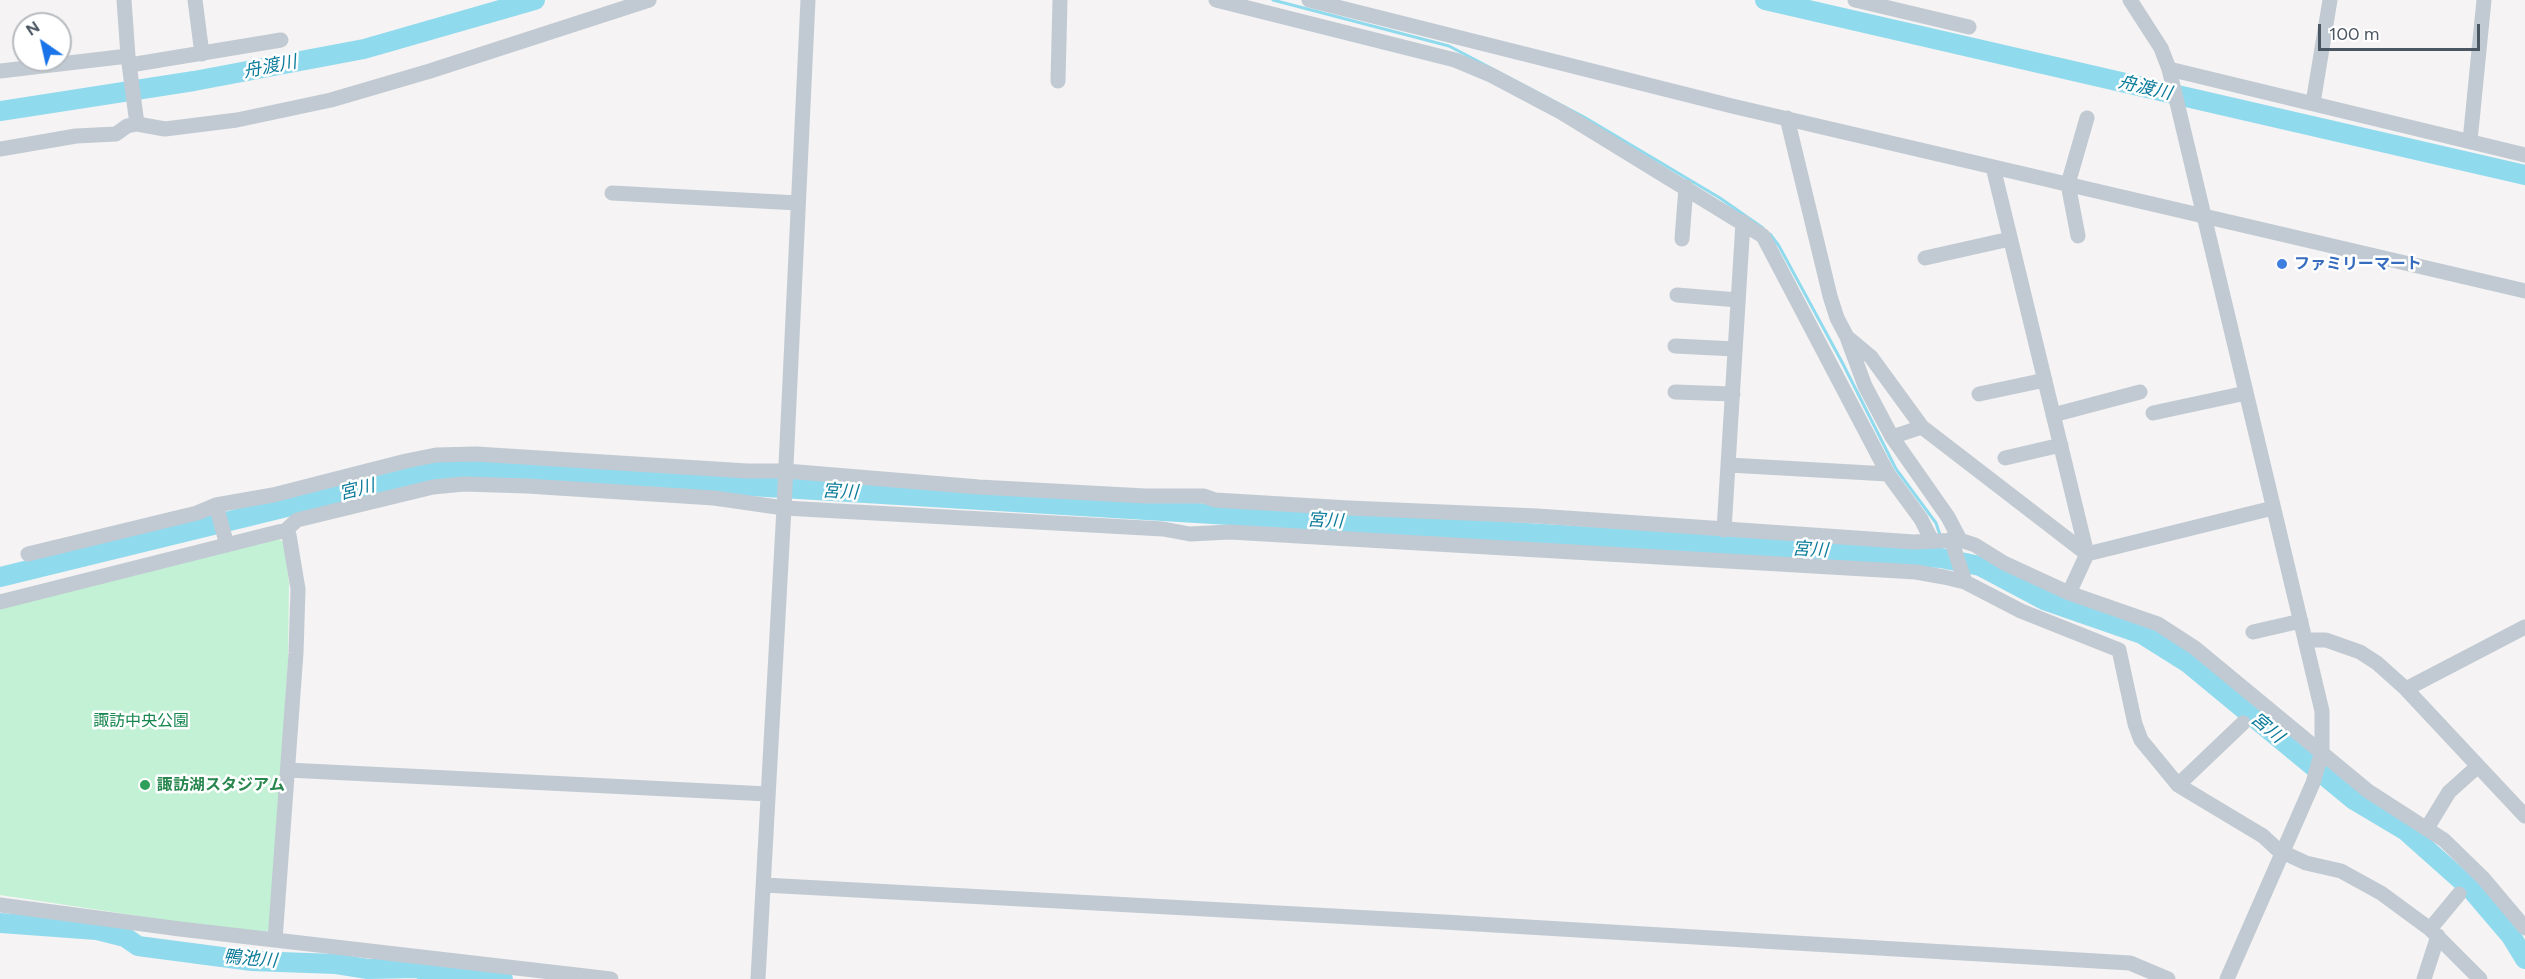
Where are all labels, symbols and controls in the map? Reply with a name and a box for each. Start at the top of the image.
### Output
north arrow [12,12,72,72]
scale bar [2321,12,2483,50]
text: N [22,17,43,40]
text: 100 m [2329,23,2379,45]
water label: 舟渡川 [241,51,299,83]
water label: 舟渡川 [2116,71,2174,105]
place label: ファミリーマート [2294,254,2422,274]
marker: ファミリーマート [2275,257,2289,271]
water label: 宮川 [337,475,377,505]
water label: 宮川 [821,480,859,504]
water label: 宮川 [1306,509,1344,533]
water label: 宮川 [1791,538,1829,562]
water label: 宮川 [2246,708,2288,748]
park label: 諏訪中央公園 [93,711,189,731]
place label: 諏訪湖スタジアム [157,775,285,795]
marker: 諏訪湖スタジアム [138,778,152,792]
water label: 鴨池川 [222,946,278,972]

